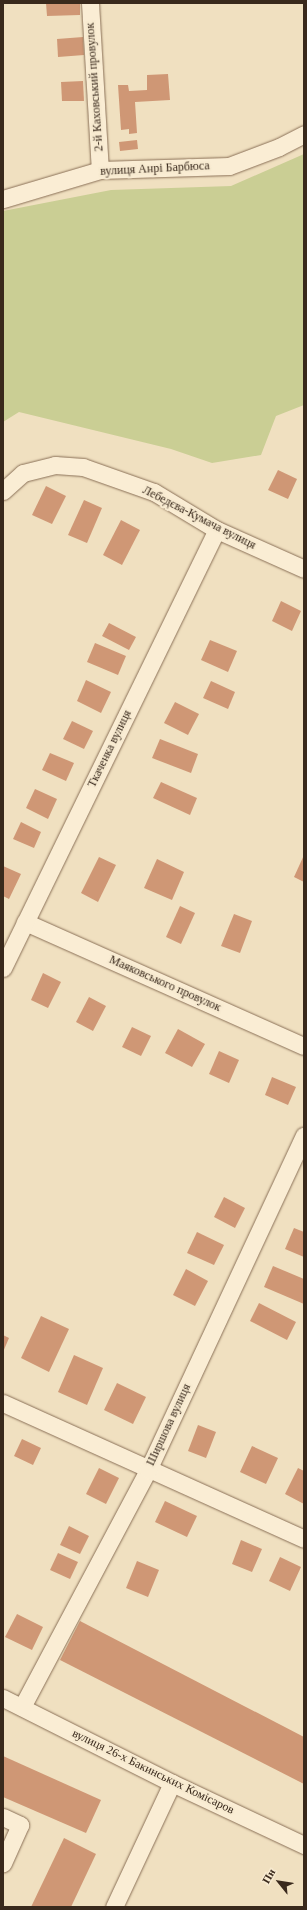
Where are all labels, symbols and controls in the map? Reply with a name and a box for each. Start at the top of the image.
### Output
street label: 2-й Каховський провулок [83,22,107,152]
street label: вулиця Анрі Барбюса [100,159,210,179]
street label: Лебедєва-Кумача вулиця [140,483,258,553]
street label: Ткаченка вулиця [85,708,135,790]
street label: Маяковського провулок [107,953,223,1015]
street label: Ширшова вулиця [144,1382,194,1468]
street label: вулиця 26-х Бакинських Комісаров [70,1726,236,1818]
north arrow [259,1862,299,1902]
text: Пн [260,1867,278,1885]

